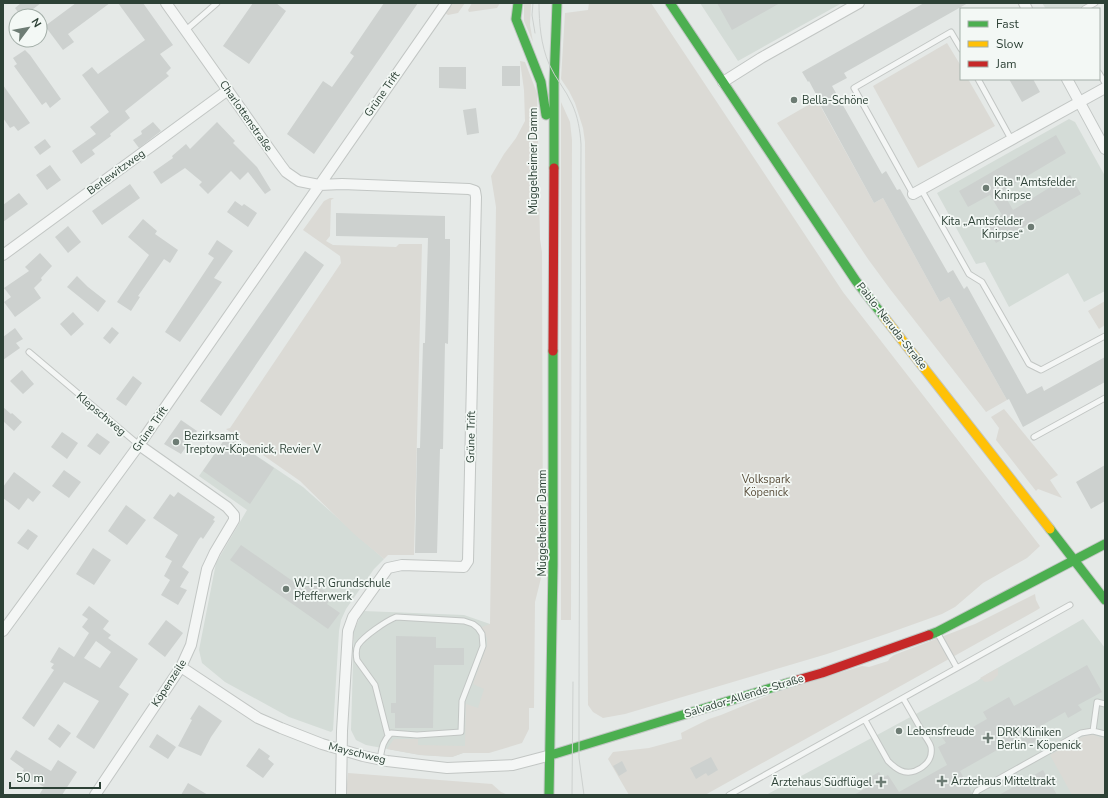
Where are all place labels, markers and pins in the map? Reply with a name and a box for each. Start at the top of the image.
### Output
place label: Bella-Schöne [802,93,869,108]
marker: Bella-Schöne [789,95,799,105]
place label: Kita "Amtsfelder Knirpse [994,175,1076,203]
marker: Kita "Amtsfelder Knirpse [981,183,991,193]
place label: Kita „Amtsfelder Knirpse“ [941,214,1023,242]
marker: Kita „Amtsfelder Knirpse“ [1026,222,1036,232]
place label: Bezirksamt Treptow-Köpenick, Revier V [184,429,321,457]
marker: Bezirksamt Treptow-Köpenick, Revier V [171,437,181,447]
place label: W-I-R Grundschule Pfefferwerk [294,576,391,604]
marker: W-I-R Grundschule Pfefferwerk [281,584,291,594]
place label: Lebensfreude [907,724,975,739]
place label: DRK Kliniken Berlin - Köpenick [997,725,1082,753]
marker: Lebensfreude [894,726,904,736]
marker: DRK Kliniken Berlin - Köpenick [982,732,994,744]
place label: Ärztehaus Mitteltrakt [951,774,1055,789]
place label: Ärztehaus Südflügel [771,775,873,790]
marker: Ärztehaus Mitteltrakt [936,775,948,787]
marker: Ärztehaus Südflügel [875,776,887,788]

